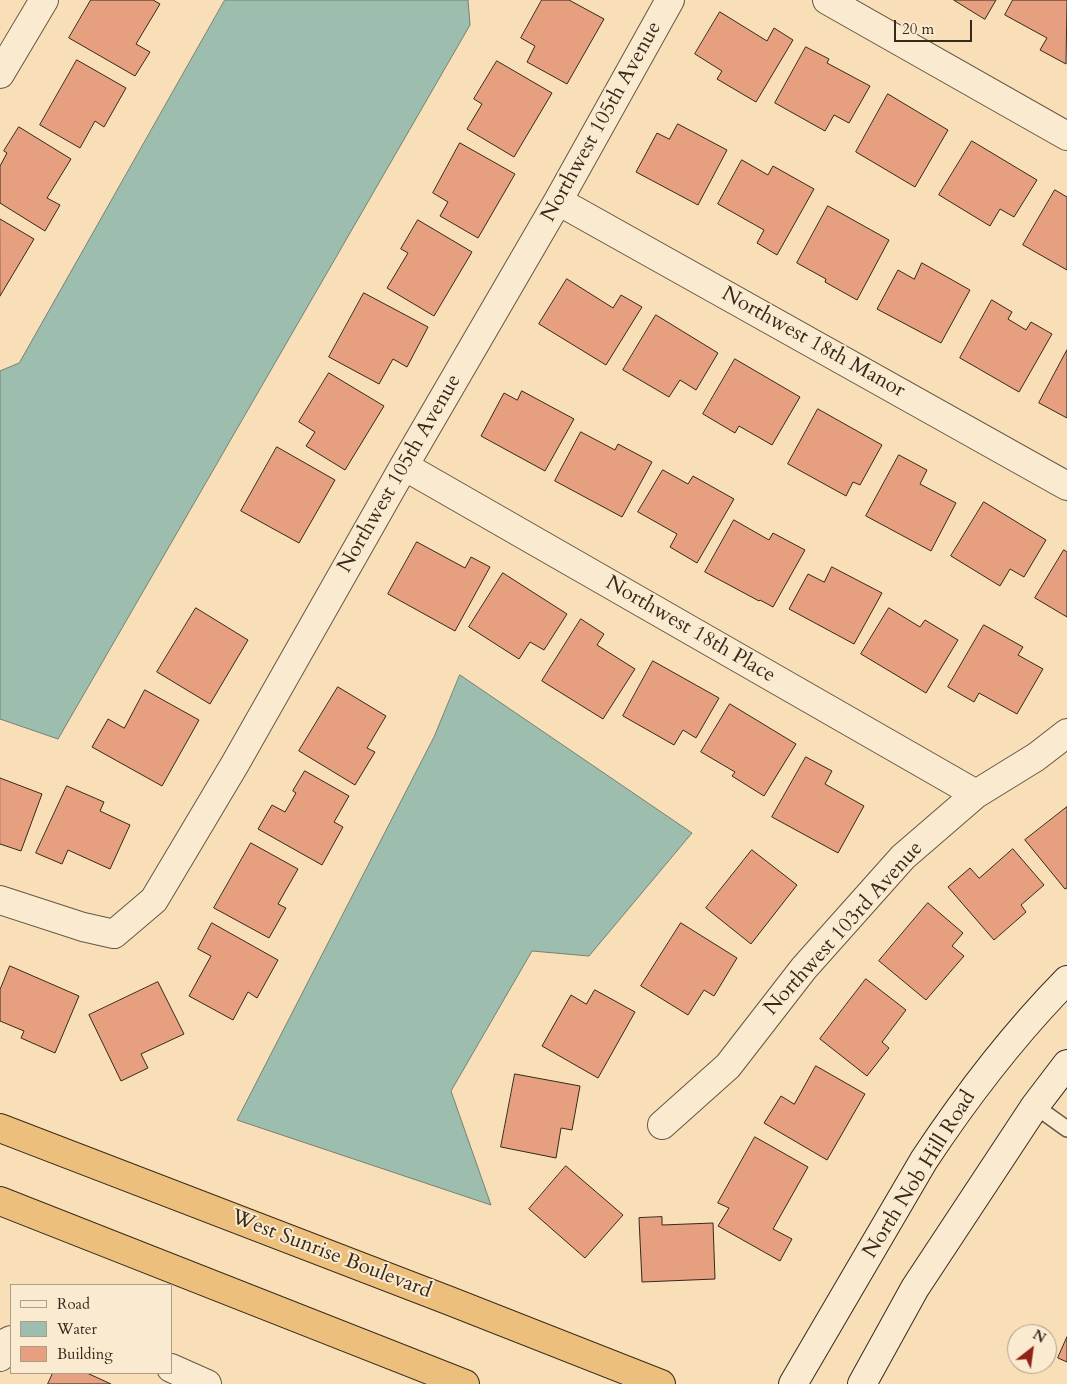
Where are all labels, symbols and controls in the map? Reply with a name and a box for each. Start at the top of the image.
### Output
scale bar [897,10,974,42]
street label: Northwest 105th Avenue [536,18,668,226]
text: 20 m [902,19,934,39]
street label: Northwest 18th Manor [717,282,909,404]
street label: Northwest 105th Avenue [333,370,467,578]
street label: Northwest 18th Place [601,571,779,689]
street label: Northwest 103rd Avenue [759,837,929,1021]
street label: North Nob Hill Road [858,1087,982,1263]
street label: West Sunrise Boulevard [227,1205,435,1305]
legend [10,1284,172,1374]
text: Road [57,1294,90,1314]
text: Water [57,1319,97,1339]
north arrow [1007,1324,1057,1374]
text: N [1029,1325,1049,1348]
text: Building [57,1344,113,1364]

